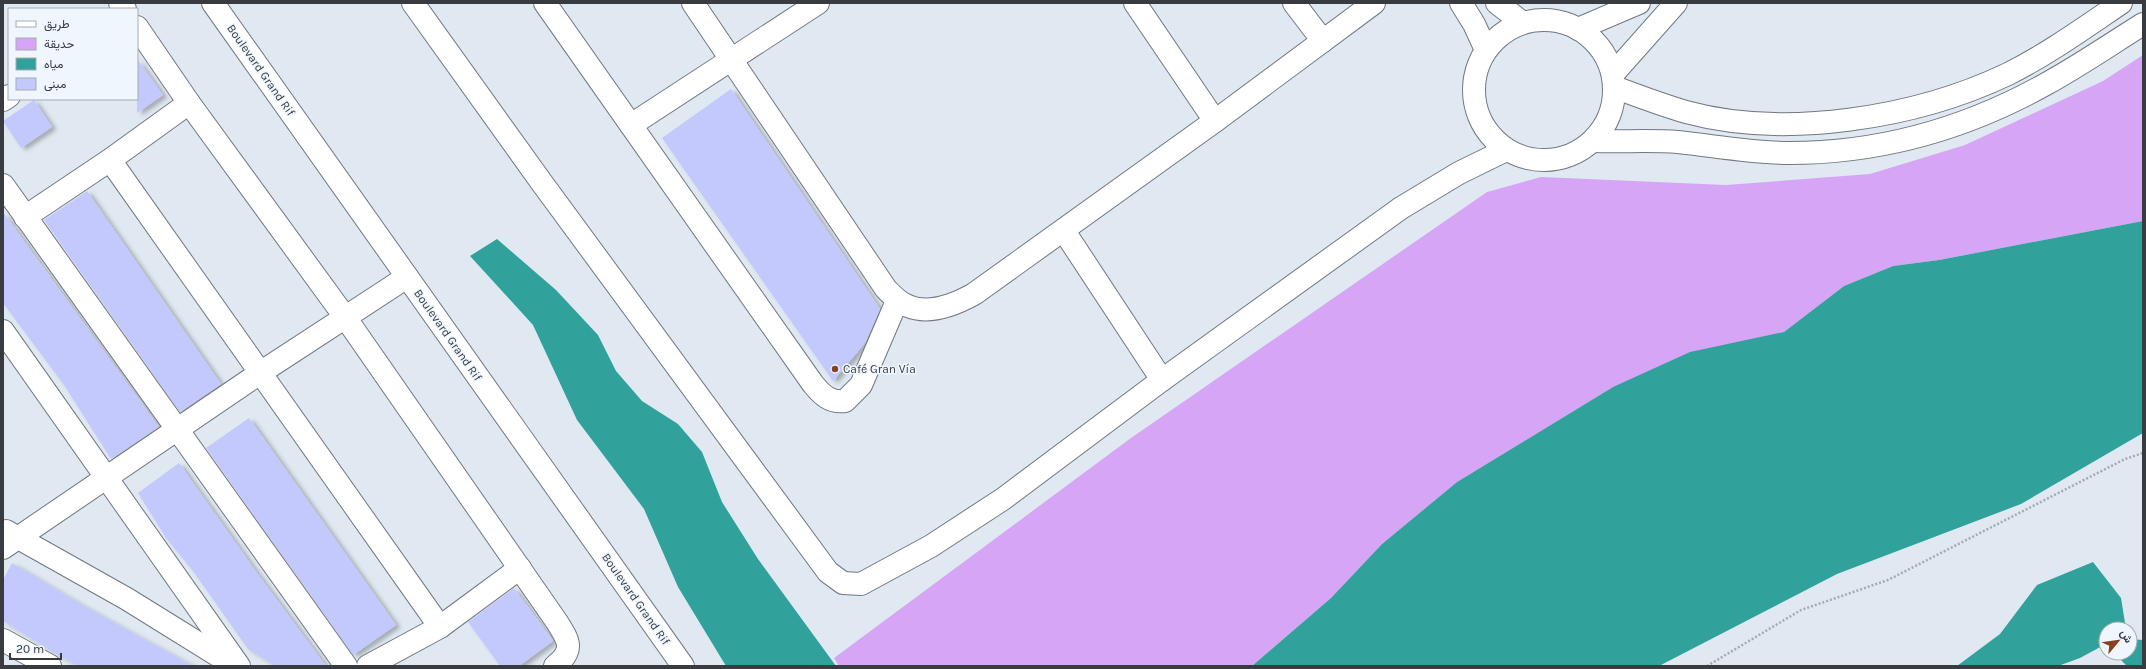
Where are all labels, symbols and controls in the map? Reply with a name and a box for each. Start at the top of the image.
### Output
legend [8,8,138,100]
text: طريق [44,17,70,32]
street label: Boulevard Grand Rif [224,21,298,119]
text: حديقة [44,37,74,51]
text: مياه [44,57,63,71]
text: مبنى [44,77,66,92]
street label: Boulevard Grand Rif [411,286,485,384]
place label: Café Gran Vía [843,362,916,376]
marker: Café Gran Vía [830,364,840,374]
street label: Boulevard Grand Rif [599,550,673,648]
north arrow [2098,621,2138,661]
text: ش [2117,627,2135,645]
scale bar [10,635,61,661]
text: 20 m [16,642,44,656]

